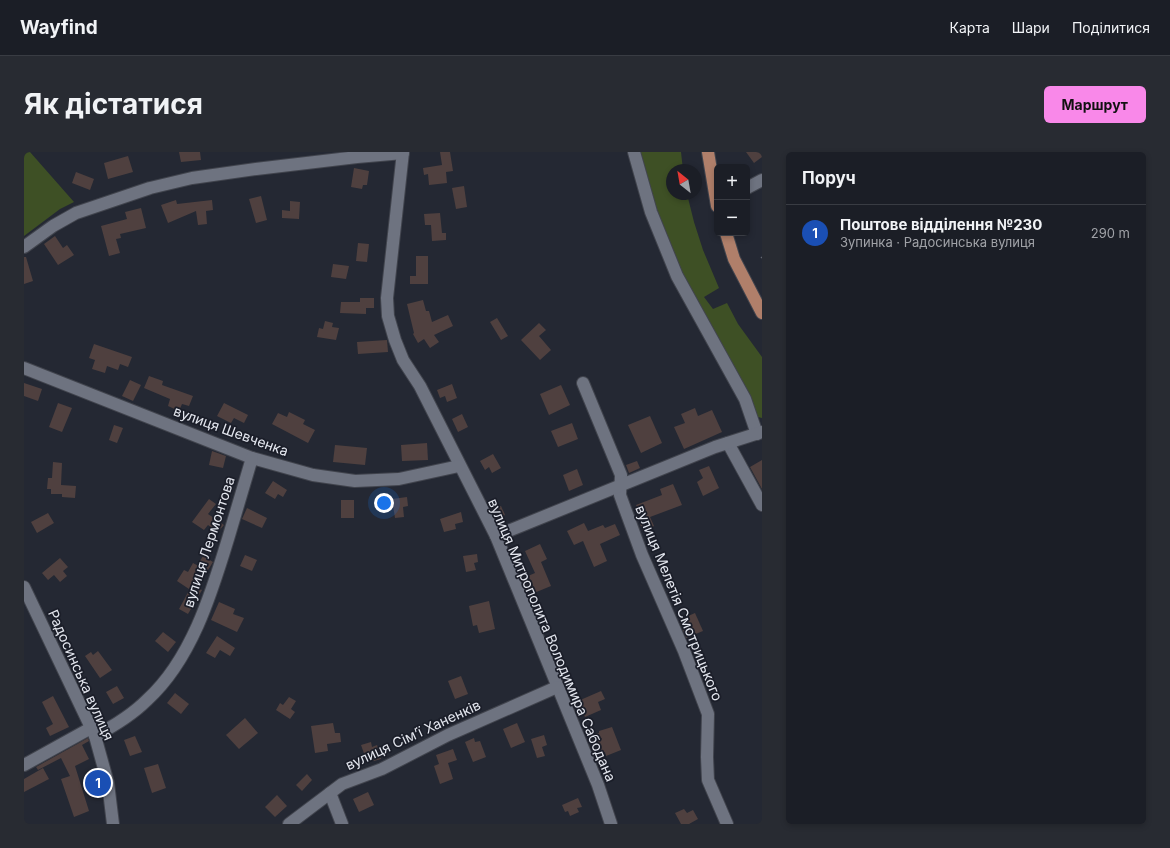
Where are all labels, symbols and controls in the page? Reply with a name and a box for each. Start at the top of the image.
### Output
text: Wayfind [20,16,98,39]
text: Карта [950,19,990,36]
text: Шари [1012,19,1050,36]
text: Поділитися [1072,19,1150,36]
button: Маршрут [1044,86,1146,123]
text: Як дістатися [24,87,203,121]
north arrow [666,164,702,200]
map controls [714,164,750,236]
button: + [714,164,750,200]
text: Поруч [802,168,856,188]
button: − [714,200,750,236]
text: Поштове відділення №230 [840,215,1042,234]
text: 1 [812,225,818,241]
text: 290 m [1091,225,1130,241]
text: Зупинка · Радосинська вулиця [840,234,1035,250]
street label: вулиця Шевченка [171,402,291,459]
street label: вулиця Лермонтова [179,474,238,609]
your location [374,493,394,513]
street label: вулиця Митрополита Володимира Сабодана [485,496,620,784]
street label: вулиця Мелетія Смотрицького [632,503,727,703]
street label: Радосинська вулиця [45,607,118,743]
street label: вулиця Сімʼї Ханенків [343,696,483,773]
pin: 1 [85,768,111,798]

